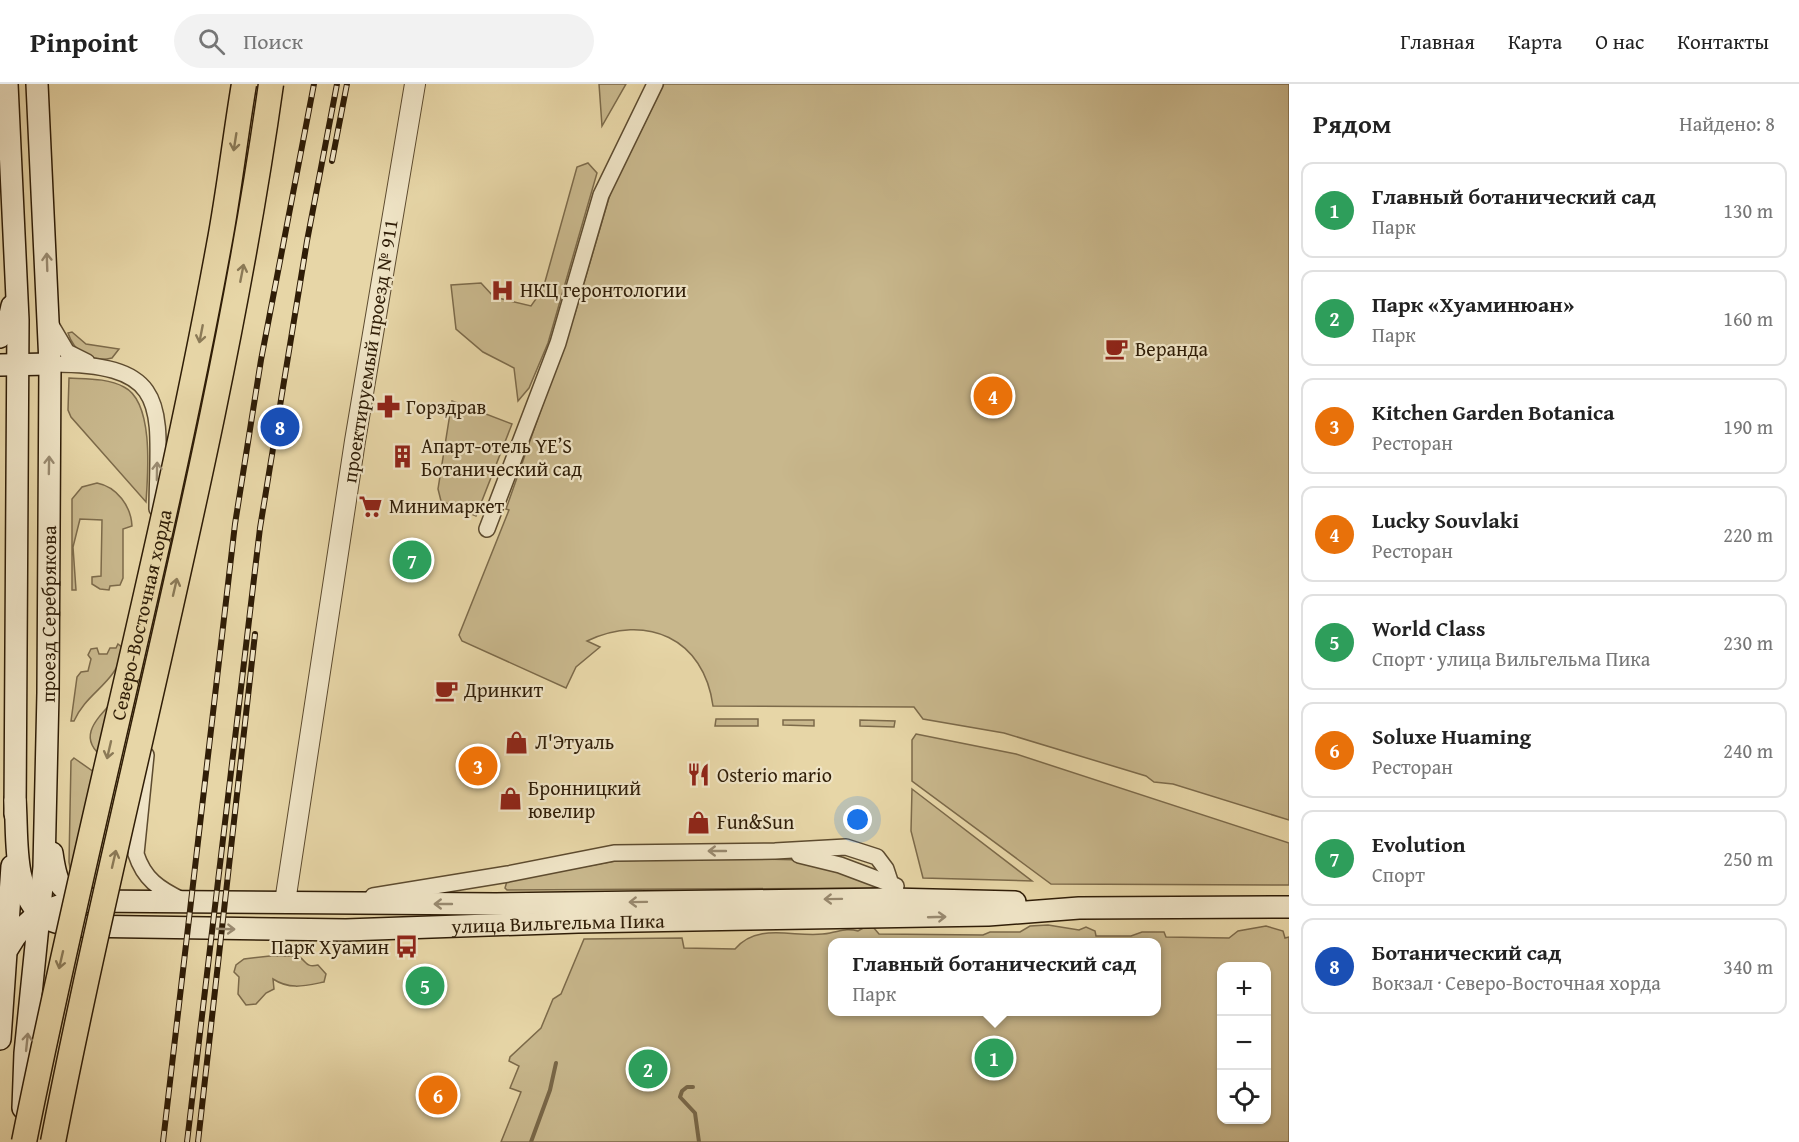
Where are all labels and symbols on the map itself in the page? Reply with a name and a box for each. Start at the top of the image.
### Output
one-way arrow [229,131,240,151]
street label: проектируемый проезд № 911 [334,217,405,485]
one-way arrow [41,253,52,273]
one-way arrow [237,264,248,283]
place label: НКЦ геронтологии [520,275,687,304]
hospital icon: НКЦ геронтологии [489,277,515,303]
one-way arrow [195,324,207,343]
place label: Веранда [1135,334,1209,363]
cafe icon: Веранда [1104,336,1130,362]
pin: 4 [974,374,1012,418]
place label: Горздрав [406,392,486,421]
pharmacy icon: Горздрав [375,394,401,420]
pin: 8 [260,404,300,450]
place label: Апарт-отель YE’S Ботанический сад [421,431,582,483]
building icon: Апарт-отель YE’S Ботанический сад [390,444,416,470]
one-way arrow [43,456,55,476]
one-way arrow [152,461,163,481]
place label: Минимаркет [389,491,505,520]
supermarket icon: Минимаркет [358,493,384,519]
street label: Северо-Восточная хорда [103,506,179,723]
street label: проезд Серебрякова [33,525,63,703]
pin: 7 [392,538,432,582]
one-way arrow [170,578,181,597]
place label: Дринкит [463,675,543,704]
cafe icon: Дринкит [433,677,459,703]
place label: Л'Этуаль [535,727,614,756]
shop icon: Л'Этуаль [504,729,530,755]
one-way arrow [103,740,114,759]
pin: 3 [458,744,498,788]
place label: Osterio mario [717,760,832,789]
restaurant icon: Osterio mario [686,762,712,788]
place label: Бронницкий ювелир [528,773,641,825]
shop icon: Бронницкий ювелир [497,786,523,812]
your location [843,805,872,834]
place label: Fun&Sun [717,807,794,836]
shop icon: Fun&Sun [686,809,712,835]
one-way arrow [707,845,727,857]
one-way arrow [108,850,120,869]
one-way arrow [823,894,843,905]
one-way arrow [628,896,648,908]
one-way arrow [433,898,453,910]
street label: улица Вильгельма Пика [450,906,665,940]
one-way arrow [926,911,946,922]
one-way arrow [215,923,235,935]
place label: Парк Хуамин [271,932,389,961]
bus stop icon: Парк Хуамин [394,934,420,960]
one-way arrow [55,950,66,970]
pin: 5 [406,964,444,1008]
one-way arrow [21,1032,32,1052]
pin: 1 [974,1036,1014,1080]
pin: 2 [628,1046,668,1092]
pin: 6 [418,1072,458,1118]

